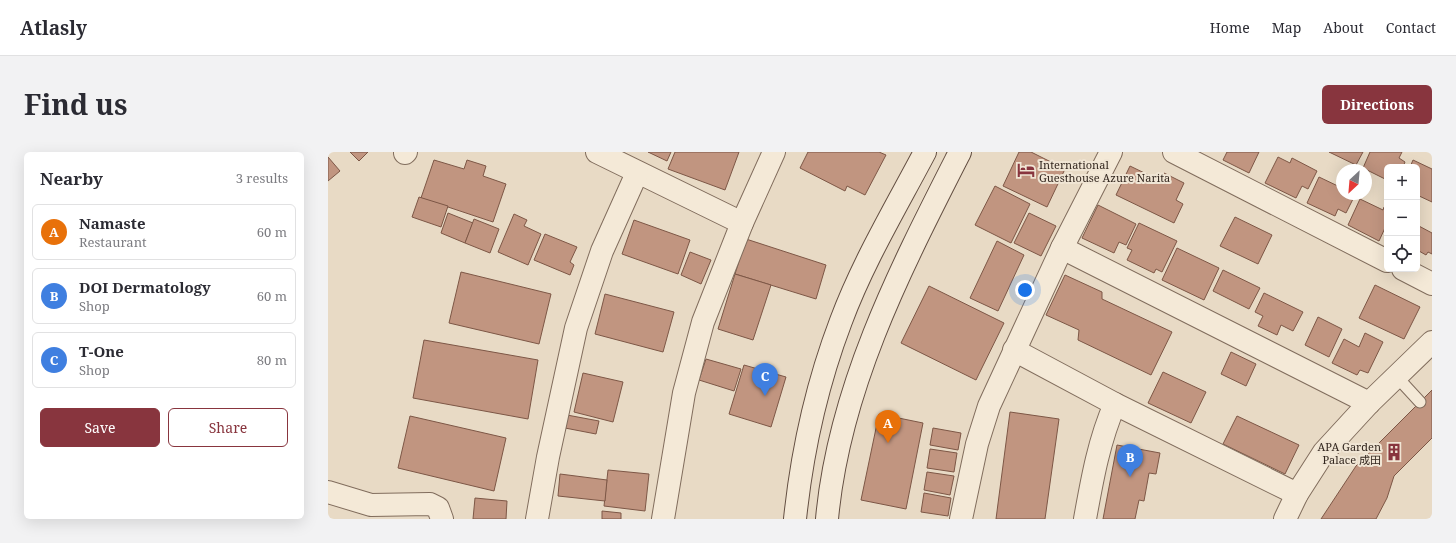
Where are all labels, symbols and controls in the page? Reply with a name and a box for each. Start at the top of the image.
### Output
text: Atlasly [20,15,87,41]
text: Home [1210,18,1250,37]
text: Map [1272,18,1301,37]
text: About [1323,18,1364,37]
text: Contact [1386,18,1436,37]
text: Find us [24,85,128,123]
button: Directions [1322,85,1432,124]
place label: International Guesthouse Azure Narita [1039,157,1170,185]
hotel icon: International Guesthouse Azure Narita [1016,160,1036,180]
north arrow [1336,164,1372,200]
map controls [1384,164,1420,272]
button: + [1384,164,1420,200]
text: Nearby [40,167,103,190]
text: 3 results [236,169,288,187]
button: − [1384,200,1420,236]
text: Namaste [79,213,145,233]
text: A [49,223,59,241]
text: 60 m [257,223,287,241]
text: Restaurant [79,233,147,251]
button: locate [1384,236,1420,272]
text: DOI Dermatology [79,277,211,297]
your location [1015,280,1035,300]
text: B [50,287,58,305]
text: 60 m [257,287,287,305]
text: Shop [79,297,110,315]
text: T-One [79,341,124,361]
text: C [50,351,58,369]
text: 80 m [257,351,287,369]
text: Shop [79,361,110,379]
pin: C [752,363,778,396]
button: Save [40,408,160,447]
button: Share [168,408,288,447]
pin: A [875,410,901,443]
place label: APA Garden Palace 成田 [1318,439,1381,467]
building icon: APA Garden Palace 成田 [1384,442,1404,462]
pin: B [1117,444,1143,477]

